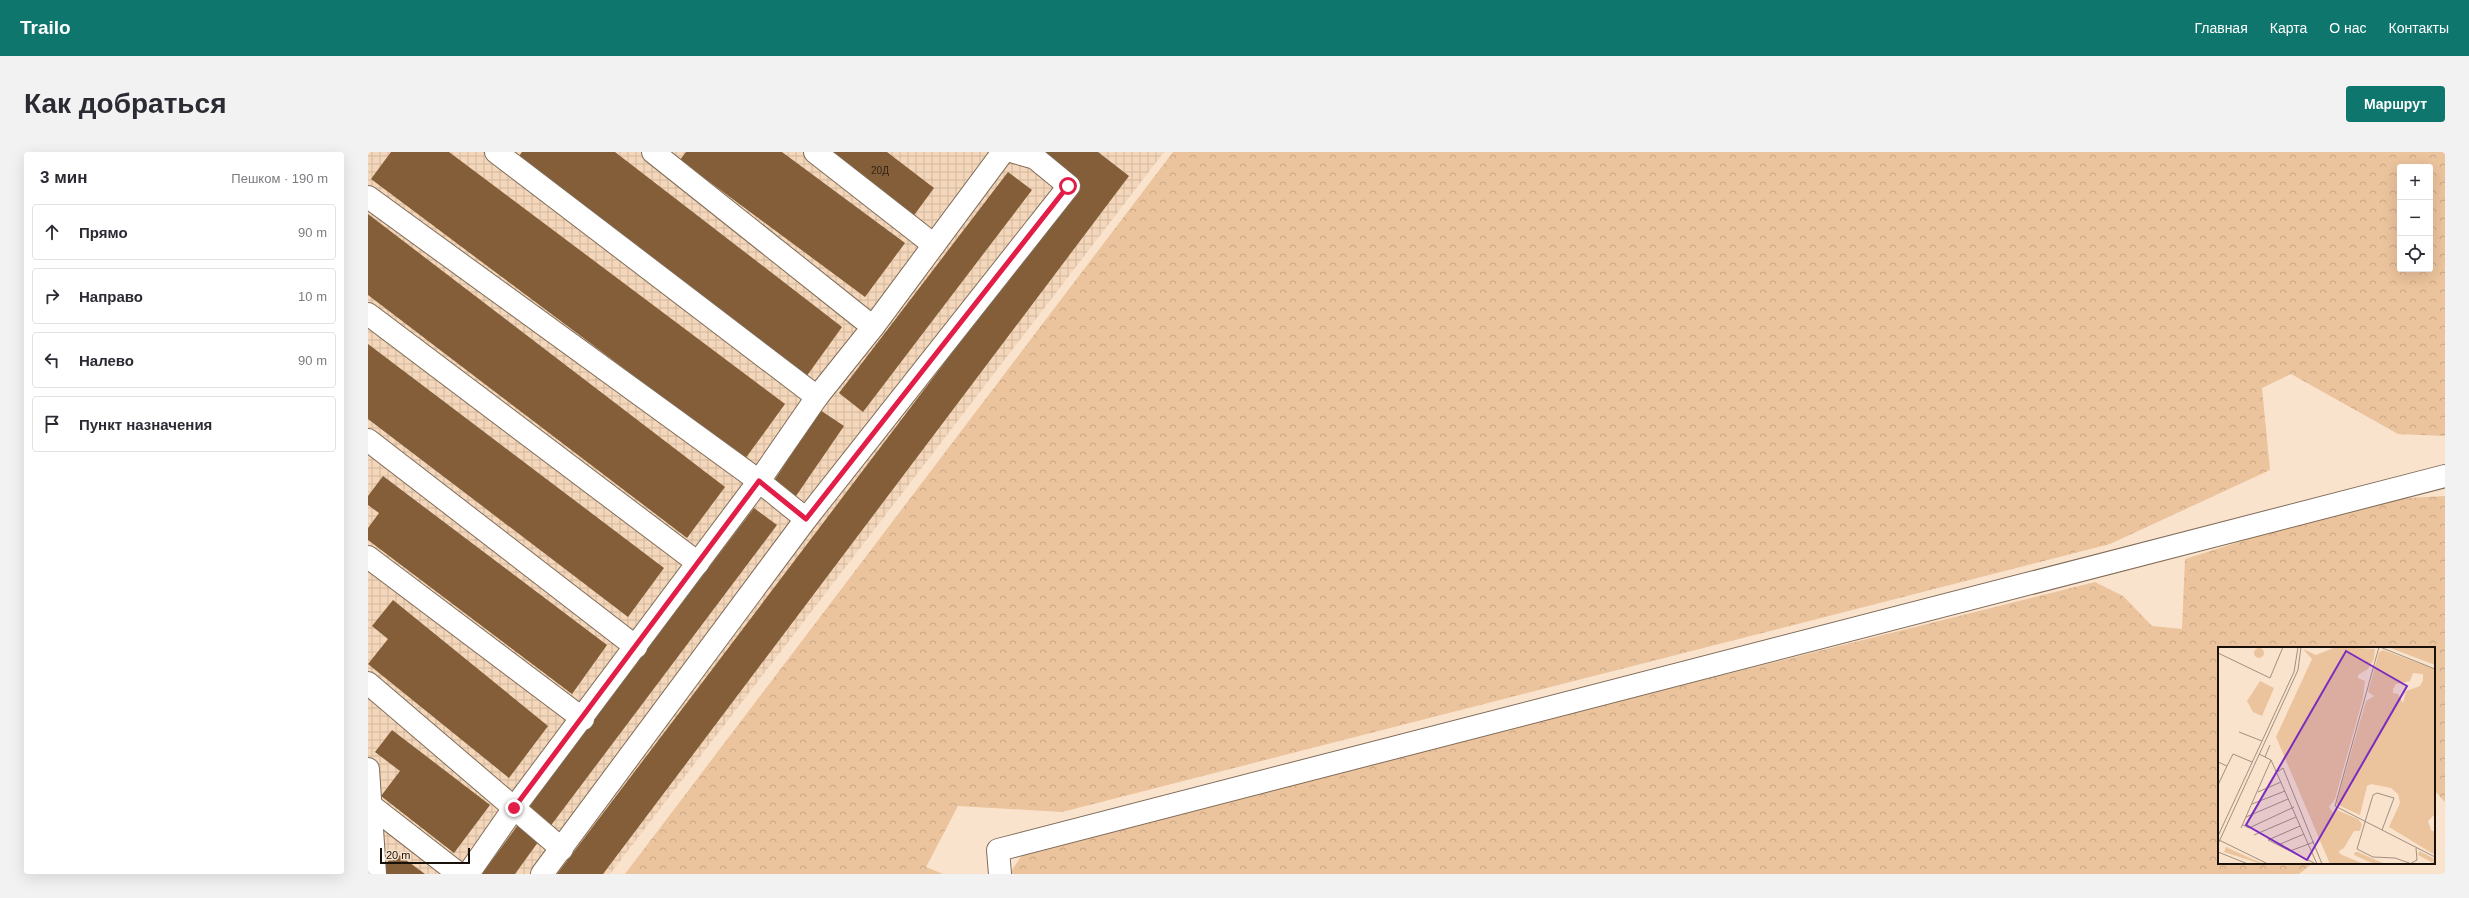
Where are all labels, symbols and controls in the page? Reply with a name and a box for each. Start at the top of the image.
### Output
text: Trailo [20,17,71,38]
text: Главная [2194,20,2248,36]
text: Карта [2270,20,2307,36]
text: О нас [2329,20,2367,36]
text: Контакты [2389,20,2449,36]
button: Маршрут [2346,86,2445,122]
text: Как добраться [24,88,226,119]
map controls [2397,164,2433,272]
button: + [2397,164,2433,200]
house number: 20Д [871,165,889,176]
text: 3 мин [40,168,87,187]
text: Пешком · 190 m [231,171,328,186]
route start [1059,177,1077,195]
button: − [2397,200,2433,236]
icon: ahead [41,221,63,243]
text: Прямо [79,224,128,241]
text: 90 m [298,225,327,240]
button: locate [2397,236,2433,272]
icon: right [41,285,63,307]
text: Направо [79,288,143,305]
text: 10 m [298,289,327,304]
icon: left [41,349,63,371]
text: Налево [79,352,134,369]
text: 90 m [298,353,327,368]
icon: arrive [41,413,63,435]
text: Пункт назначения [79,416,212,433]
inset map [2218,647,2435,864]
route end [505,799,523,817]
scale bar [380,846,470,865]
text: 20 m [386,849,410,861]

